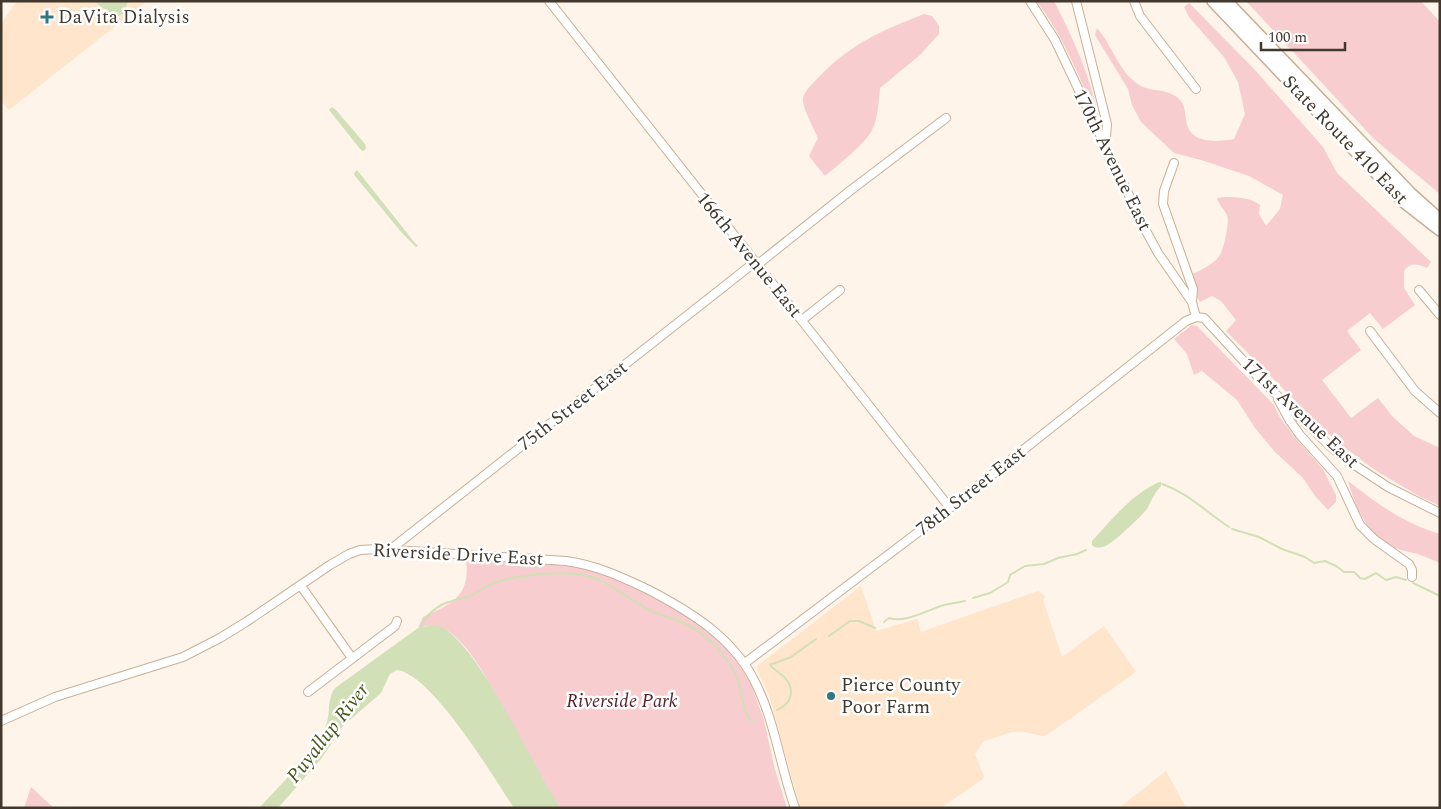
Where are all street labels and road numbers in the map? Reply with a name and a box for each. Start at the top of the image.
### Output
street label: State Route 410 East [1275,68,1415,212]
street label: 170th Avenue East [1065,84,1159,236]
street label: 166th Avenue East [689,186,809,325]
street label: 171st Avenue East [1235,351,1366,476]
street label: 75th Street East [512,354,634,458]
street label: 78th Street East [910,439,1032,543]
street label: Riverside Drive East [372,536,544,574]

